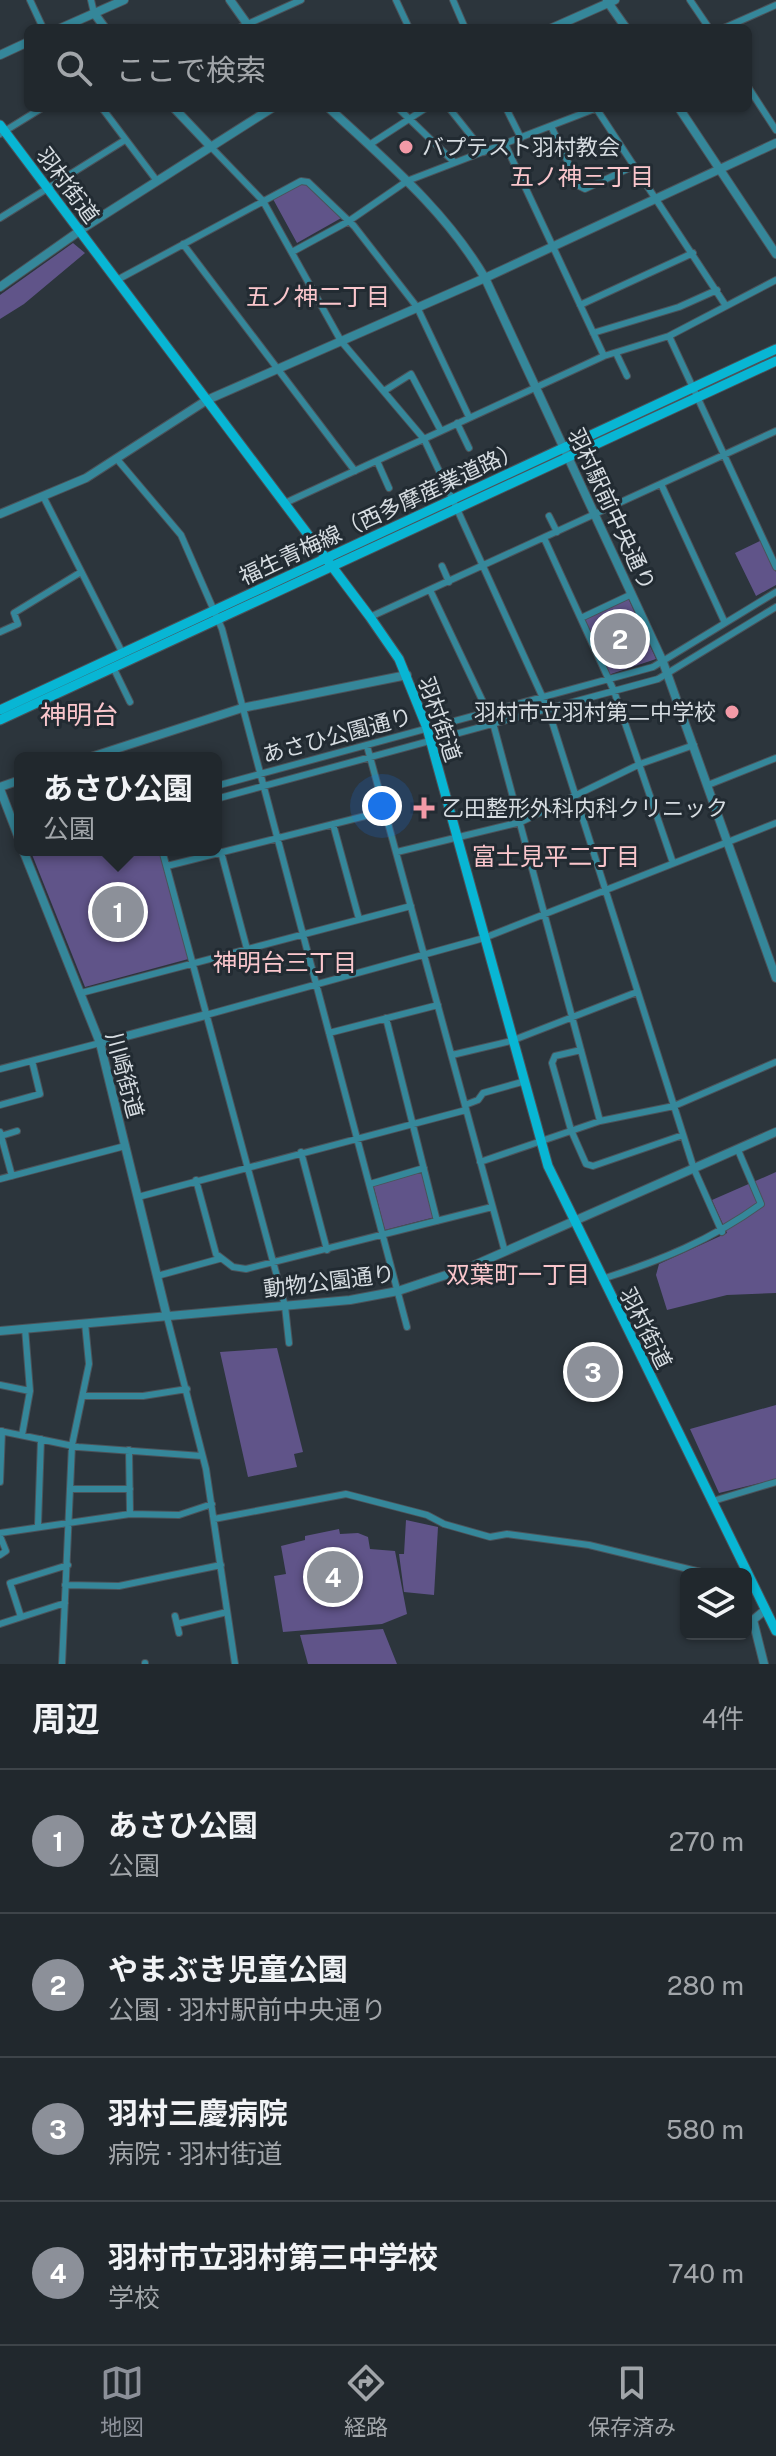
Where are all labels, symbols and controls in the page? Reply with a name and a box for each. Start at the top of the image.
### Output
search box [24,24,752,112]
icon: search [52,46,96,90]
text: ここで検索 [116,52,266,88]
place label: バプテスト羽村教会 [422,134,620,160]
marker: バプテスト羽村教会 [397,138,415,156]
street label: 羽村街道 [31,142,105,228]
district label: 五ノ神三丁目 [510,162,654,190]
district label: 五ノ神二丁目 [246,282,390,310]
street label: 羽村駅前中央通り [563,424,661,594]
street label: 福生青梅線（西多摩産業道路） [235,436,525,590]
pin: 2 [594,609,646,669]
street label: 羽村街道 [413,673,467,765]
district label: 神明台 [40,699,118,730]
place label: 羽村市立羽村第二中学校 [474,699,716,725]
street label: あさひ公園通り [259,703,415,767]
marker: 羽村市立羽村第二中学校 [723,703,741,721]
popup [14,752,222,856]
text: あさひ公園 [43,770,193,806]
your location [362,786,402,826]
place label: 乙田整形外科内科クリニック [442,795,728,821]
marker: 乙田整形外科内科クリニック [413,797,435,819]
text: 公園 [43,813,95,844]
district label: 富士見平二丁目 [472,842,640,870]
pin: 1 [92,882,144,942]
district label: 神明台三丁目 [213,948,357,976]
street label: 川崎街道 [101,1029,149,1121]
street label: 動物公園通り [262,1260,396,1302]
district label: 双葉町一丁目 [446,1260,590,1288]
street label: 羽村街道 [614,1283,678,1373]
pin: 3 [567,1342,619,1402]
pin: 4 [307,1547,359,1607]
map controls [680,1568,752,1640]
button: layers [680,1568,752,1640]
text: 周辺 [32,1699,100,1739]
text: 4件 [702,1703,744,1734]
text: あさひ公園 [108,1807,258,1843]
text: 1 [52,1826,64,1857]
text: 270 m [669,1826,744,1857]
text: 公園 [108,1850,160,1881]
text: やまぶき児童公園 [108,1951,348,1987]
text: 2 [50,1970,66,2001]
text: 280 m [667,1970,744,2001]
text: 公園 · 羽村駅前中央通り [108,1994,386,2025]
text: 羽村三慶病院 [108,2095,288,2131]
text: 3 [49,2114,67,2145]
text: 580 m [666,2114,744,2145]
text: 病院 · 羽村街道 [108,2138,282,2169]
text: 羽村市立羽村第三中学校 [108,2239,438,2275]
text: 4 [49,2258,67,2289]
text: 740 m [668,2258,744,2289]
text: 学校 [108,2282,160,2313]
tab: 地図 [100,2361,144,2441]
tab: 経路 [344,2361,388,2441]
tab: 保存済み [588,2361,676,2441]

